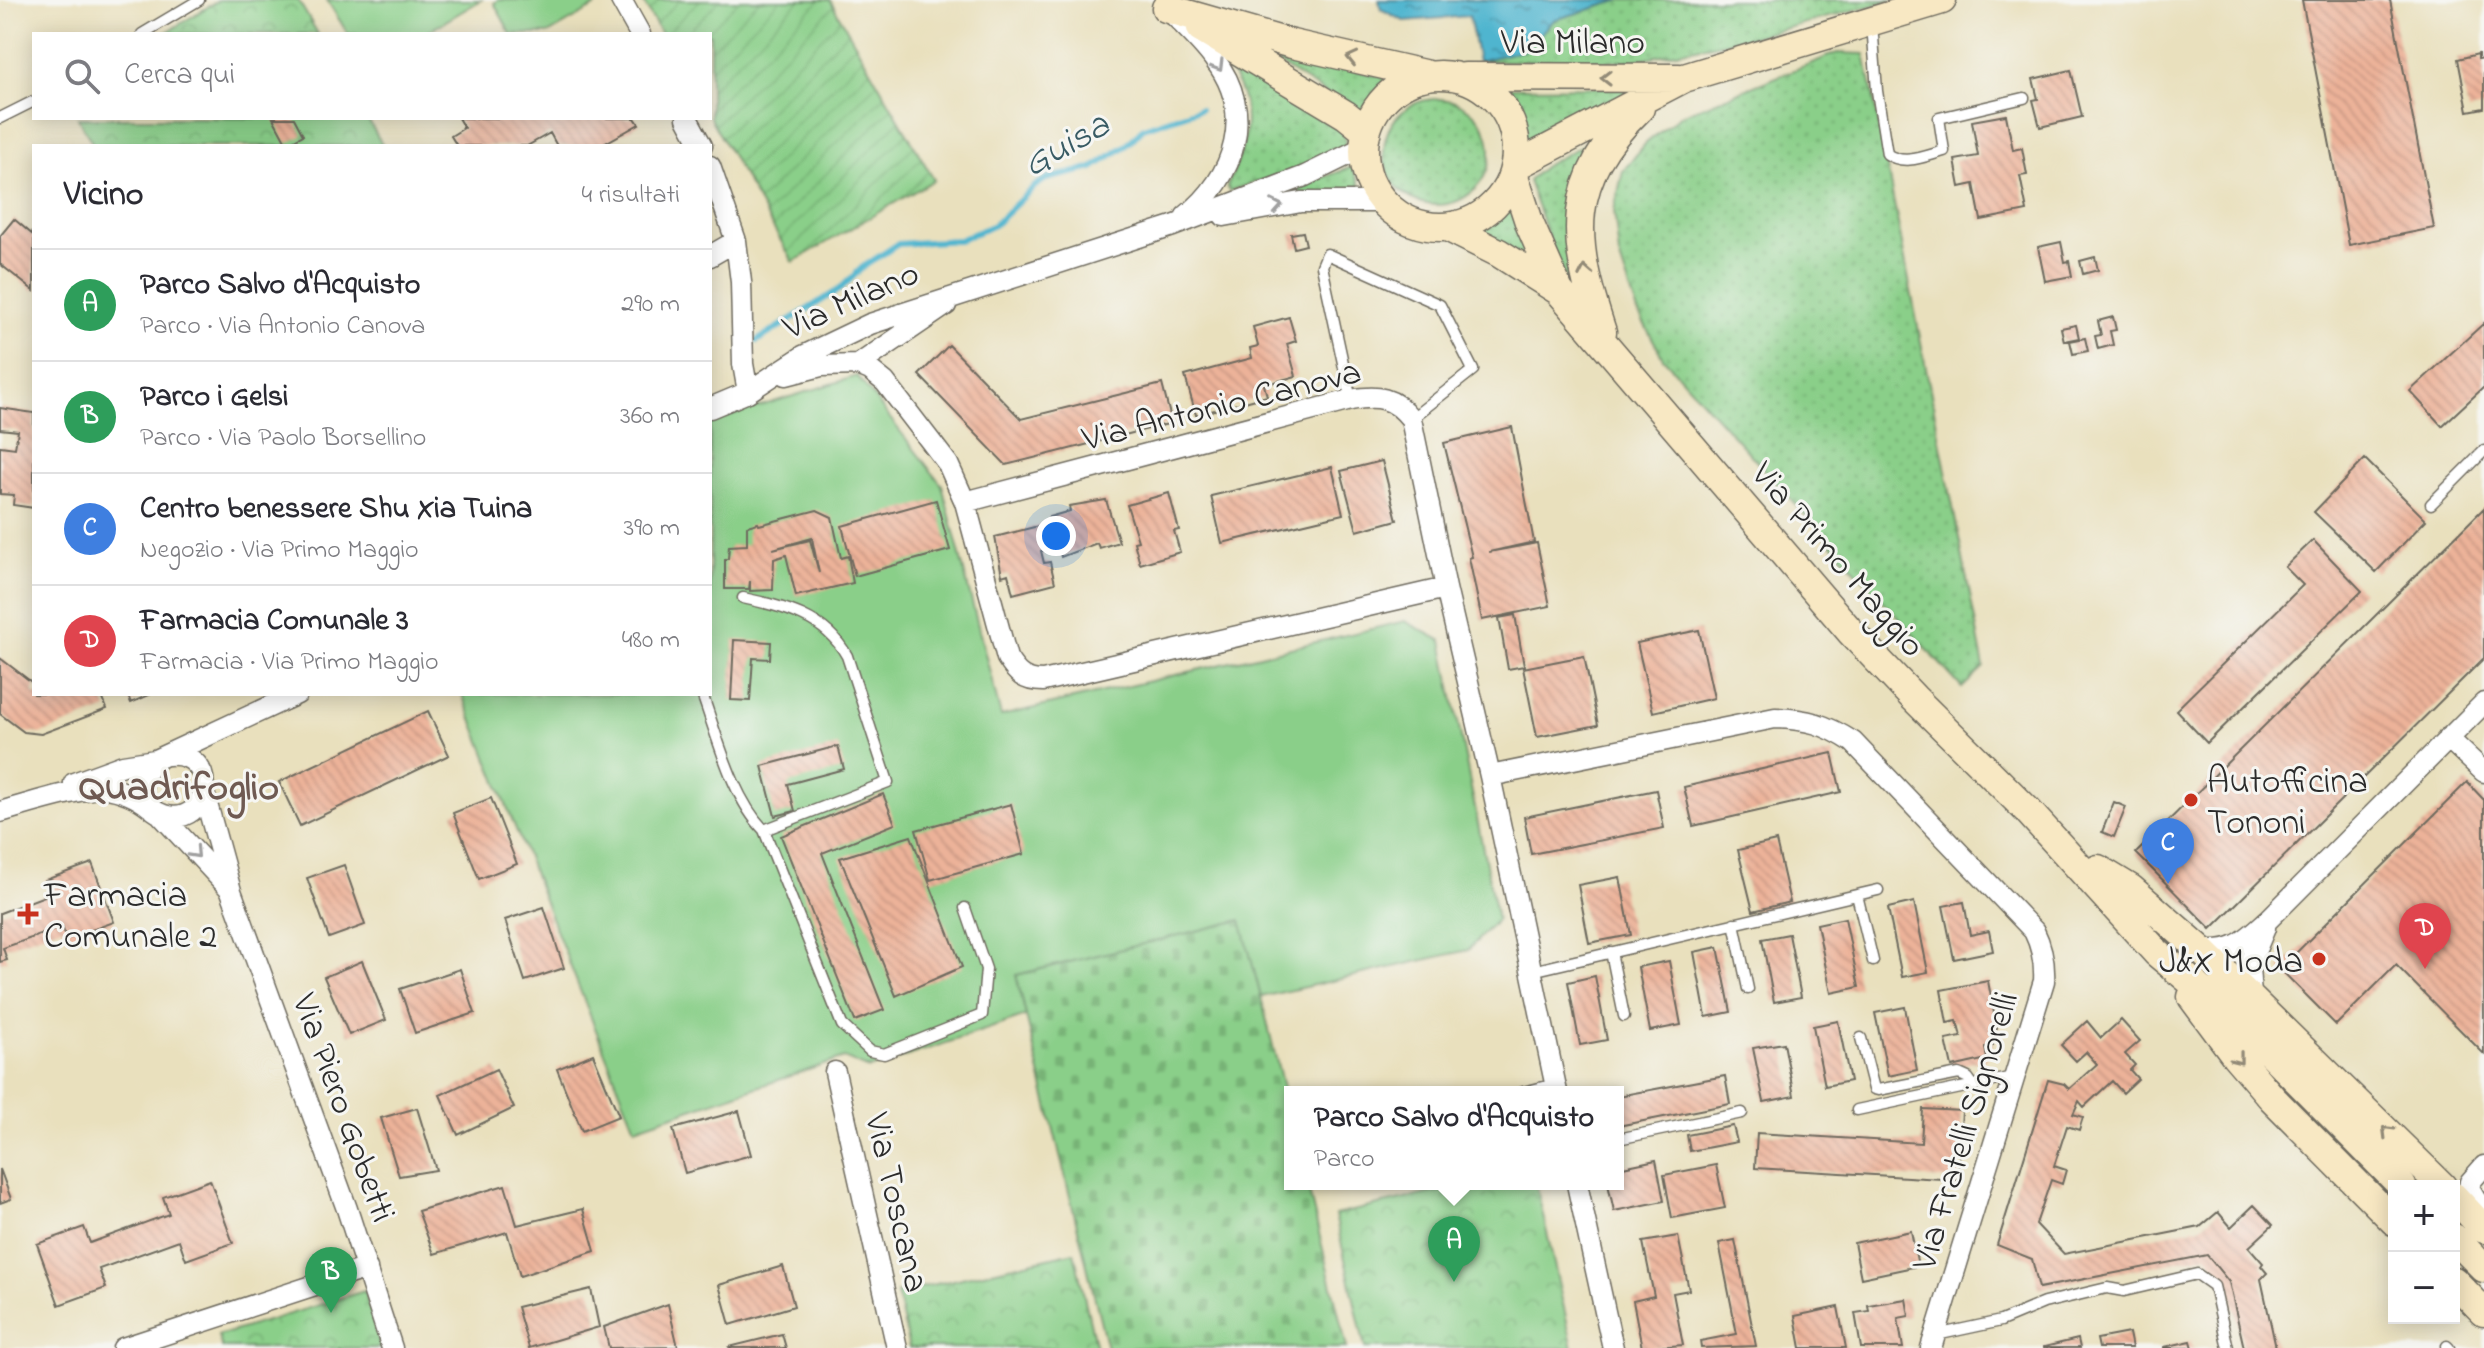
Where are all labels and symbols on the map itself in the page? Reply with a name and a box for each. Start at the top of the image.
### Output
street label: Via Milano [1500,18,1645,71]
one-way arrow [1346,50,1360,67]
one-way arrow [1208,57,1223,72]
one-way arrow [1599,69,1612,87]
water label: Guisa [1013,99,1121,194]
one-way arrow [1271,199,1284,216]
street label: Via Milano [774,249,928,356]
one-way arrow [1577,265,1594,278]
street label: Via Antonio Canova [1076,347,1367,468]
street label: Via Primo Maggio [1736,451,1937,671]
your location [1036,516,1076,556]
place label: Autofficina Tononi [2207,757,2368,851]
district label: Quadrifoglio [79,760,279,819]
marker: Autofficina Tononi [2182,791,2200,809]
pin: C [2142,818,2194,884]
one-way arrow [186,843,200,858]
place label: Farmacia Comunale 2 [43,871,217,965]
pin: D [2399,903,2451,969]
marker: Farmacia Comunale 2 [19,905,37,923]
place label: J&X Moda [2159,937,2303,990]
marker: J&X Moda [2310,950,2328,968]
street label: Via Piero Gobetti [276,986,408,1230]
street label: Via Fratelli Signorelli [1899,986,2035,1278]
one-way arrow [2229,1050,2243,1065]
street label: Via Toscana [848,1107,941,1298]
one-way arrow [2382,1126,2396,1140]
pin: A [1428,1216,1480,1282]
pin: B [305,1247,357,1313]

